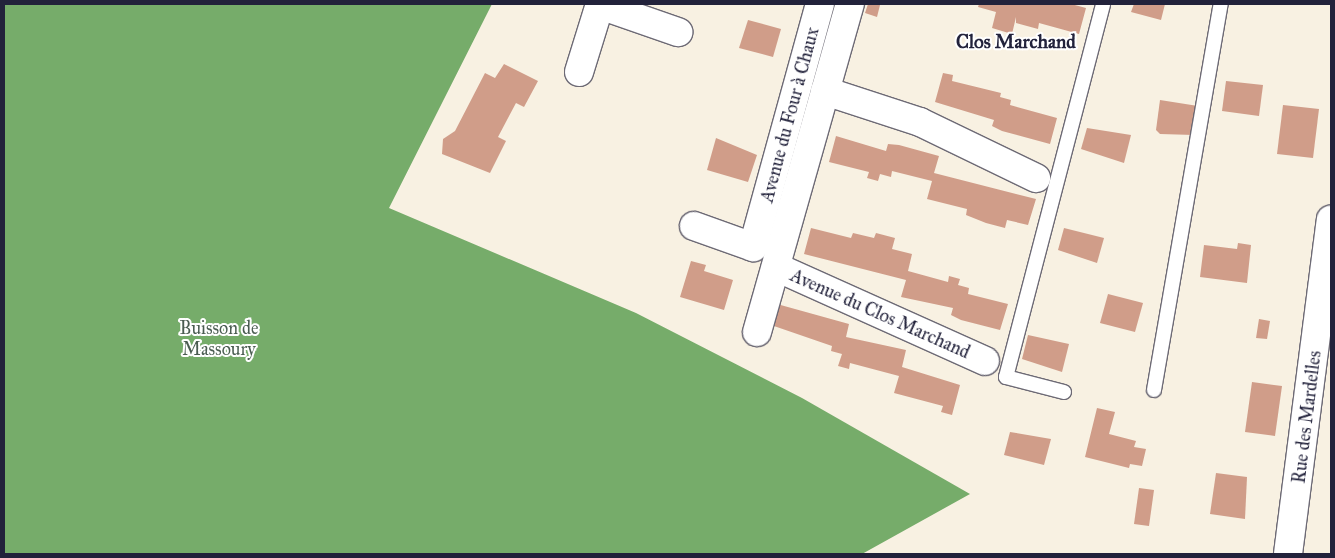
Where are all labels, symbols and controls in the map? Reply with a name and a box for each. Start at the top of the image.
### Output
street label: Avenue du Four à Chaux [756,25,824,205]
district label: Clos Marchand [956,31,1076,53]
street label: Avenue du Clos Marchand [787,265,973,363]
park label: Buisson de Massoury [180,318,258,360]
street label: Rue des Mardelles [1288,349,1326,485]

